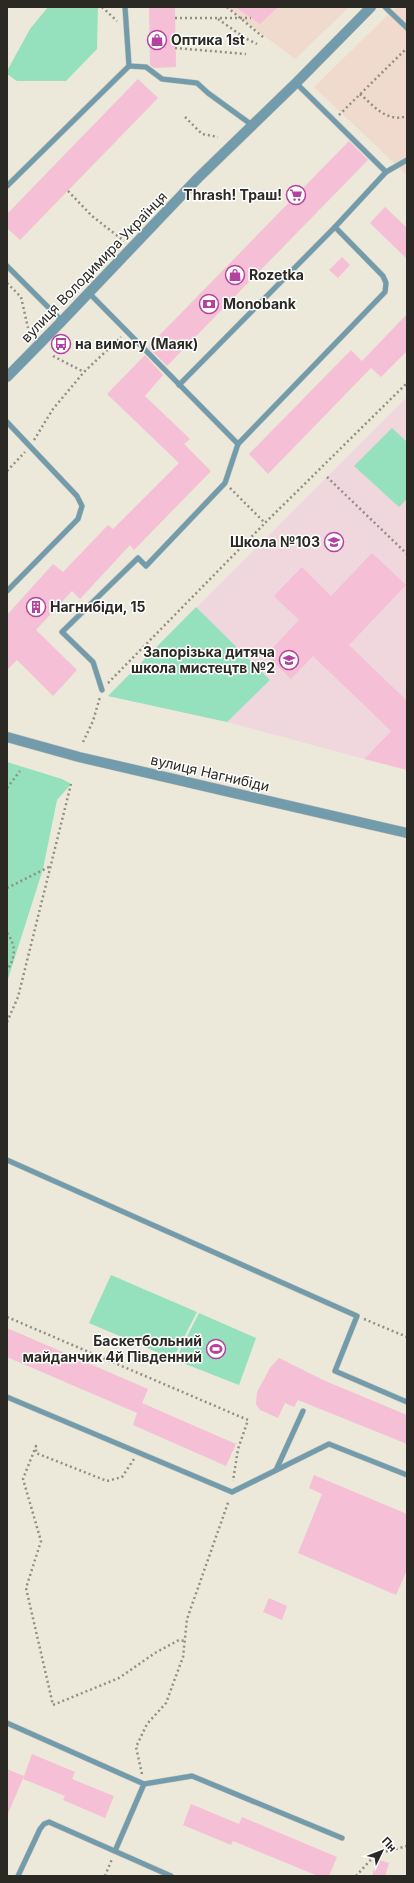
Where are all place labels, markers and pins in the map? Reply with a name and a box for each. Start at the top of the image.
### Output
shop icon: Оптика 1st [146,29,168,51]
place label: Оптика 1st [171,31,245,48]
supermarket icon: Thrash! Траш! [285,184,307,206]
place label: Thrash! Траш! [183,186,282,203]
shop icon: Rozetka [224,264,246,286]
place label: Rozetka [249,266,304,283]
bank icon: Monobank [198,293,220,315]
place label: Monobank [223,295,297,312]
bus stop icon: на вимогу (Маяк) [50,333,72,355]
place label: на вимогу (Маяк) [75,335,198,352]
school or university icon: Школа №103 [323,531,345,553]
place label: Школа №103 [230,533,320,550]
building icon: Нагнибіди, 15 [25,596,47,618]
place label: Нагнибіди, 15 [50,598,145,615]
place label: Запорізька дитяча школа мистецтв №2 [131,643,275,676]
school or university icon: Запорізька дитяча школа мистецтв №2 [278,649,300,671]
place label: Баскетбольний майданчик 4й Південний [23,1332,202,1365]
sports icon: Баскетбольний майданчик 4й Південний [205,1338,227,1360]

